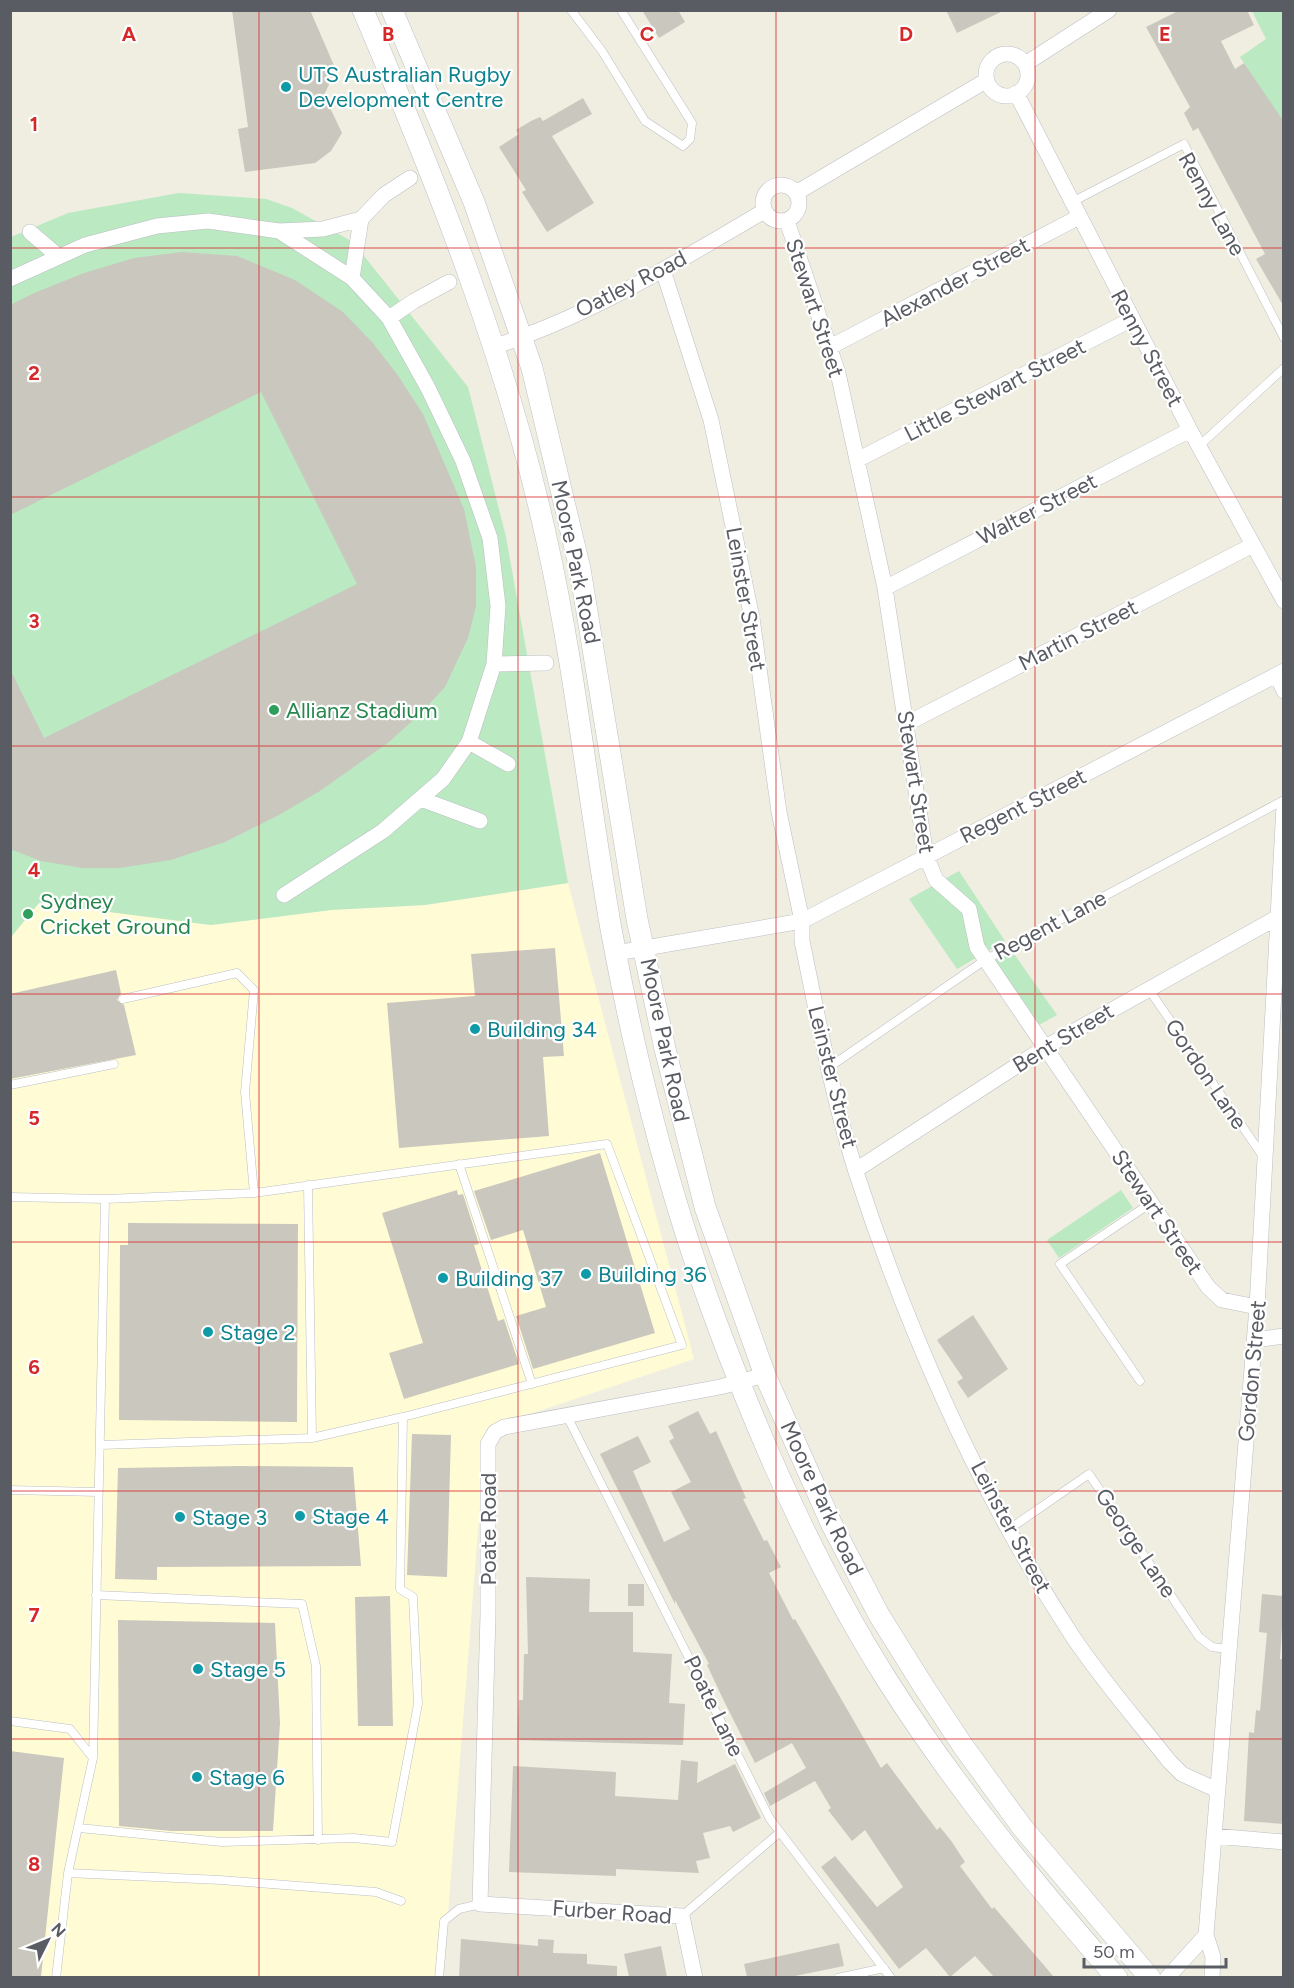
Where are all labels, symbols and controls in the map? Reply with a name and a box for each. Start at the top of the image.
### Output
text: A [122,22,137,46]
text: B [382,22,394,46]
text: C [640,22,654,46]
text: D [899,22,913,46]
text: E [1159,22,1171,46]
place label: UTS Australian Rugby Development Centre [298,61,511,113]
marker: UTS Australian Rugby Development Centre [279,80,293,94]
text: 1 [30,112,38,136]
street label: Renny Lane [1173,148,1251,260]
street label: Alexander Street [876,231,1034,333]
street label: Stewart Street [780,235,850,381]
street label: Oatley Road [571,245,691,323]
street label: Renny Street [1105,285,1189,411]
street label: Little Stewart Street [900,333,1090,447]
text: 2 [28,361,40,385]
street label: Walter Street [972,467,1102,551]
street label: Moore Park Road [545,478,607,646]
street label: Leinster Street [720,525,772,673]
street label: Martin Street [1014,593,1142,677]
text: 3 [28,609,40,633]
place label: Allianz Stadium [286,697,437,724]
marker: Allianz Stadium [267,703,281,717]
street label: Stewart Street [891,709,941,855]
street label: Regent Street [955,763,1091,849]
text: 4 [28,858,41,882]
street label: Regent Lane [989,884,1111,966]
place label: Sydney Cricket Ground [40,888,191,940]
marker: Sydney Cricket Ground [21,907,35,921]
street label: Moore Park Road [634,956,696,1124]
street label: Bent Street [1008,997,1118,1079]
street label: Leinster Street [802,1003,864,1151]
street label: Gordon Lane [1159,1014,1253,1134]
place label: Building 34 [487,1016,597,1043]
marker: Building 34 [468,1022,482,1036]
text: 5 [28,1106,40,1130]
street label: Stewart Street [1105,1145,1209,1279]
place label: Building 36 [598,1261,707,1288]
place label: Building 37 [455,1265,563,1292]
marker: Building 36 [579,1267,593,1281]
marker: Building 37 [436,1271,450,1285]
street label: Gordon Street [1232,1299,1272,1443]
place label: Stage 2 [220,1319,296,1346]
marker: Stage 2 [201,1325,215,1339]
text: 6 [28,1355,40,1379]
street label: Moore Park Road [774,1417,870,1579]
street label: Leinster Street [965,1456,1057,1598]
street label: Poate Road [475,1473,502,1585]
street label: George Lane [1090,1483,1182,1603]
place label: Stage 4 [312,1503,389,1530]
place label: Stage 3 [192,1504,267,1531]
marker: Stage 4 [293,1509,307,1523]
marker: Stage 3 [173,1510,187,1524]
text: 7 [28,1603,40,1627]
street label: Poate Lane [678,1651,750,1761]
place label: Stage 5 [210,1656,286,1683]
marker: Stage 5 [191,1662,205,1676]
place label: Stage 6 [209,1764,285,1791]
marker: Stage 6 [190,1770,204,1784]
text: 8 [28,1852,40,1876]
street label: Furber Road [551,1894,673,1930]
north arrow [18,1910,78,1970]
text: N [47,1919,70,1941]
scale bar [1084,1931,1226,1969]
text: 50 m [1093,1941,1135,1963]

